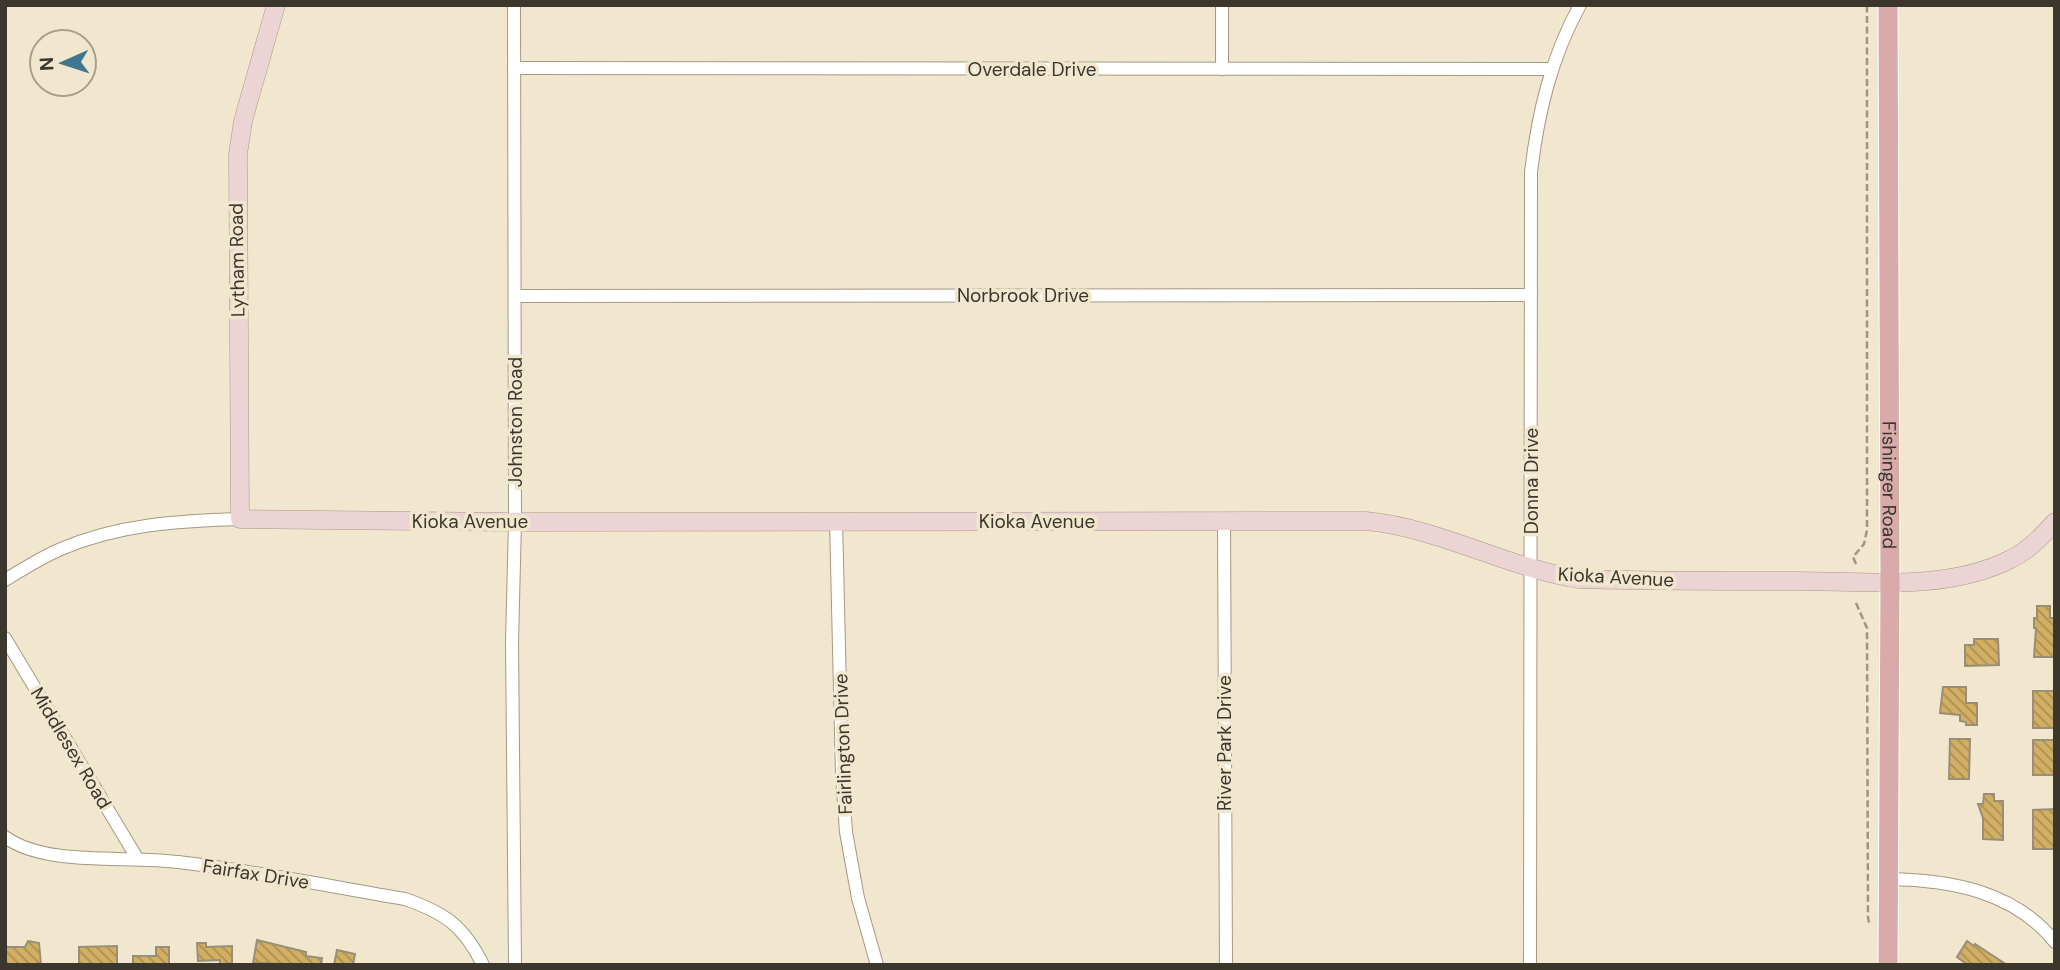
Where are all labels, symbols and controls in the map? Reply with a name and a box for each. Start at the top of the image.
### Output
north arrow [28,28,98,98]
text: N [34,56,59,71]
street label: Overdale Drive [967,57,1097,82]
street label: Lytham Road [224,203,250,317]
street label: Norbrook Drive [957,283,1089,308]
street label: Johnston Road [503,357,528,487]
street label: Fishinger Road [1877,421,1902,549]
street label: Donna Drive [1519,428,1544,534]
street label: Kioka Avenue [412,509,528,534]
street label: Kioka Avenue [979,509,1095,534]
street label: Kioka Avenue [1557,561,1675,593]
street label: Fairlington Drive [828,673,858,815]
street label: River Park Drive [1212,675,1237,811]
street label: Middlesex Road [25,682,117,814]
street label: Fairfax Drive [201,853,311,895]

